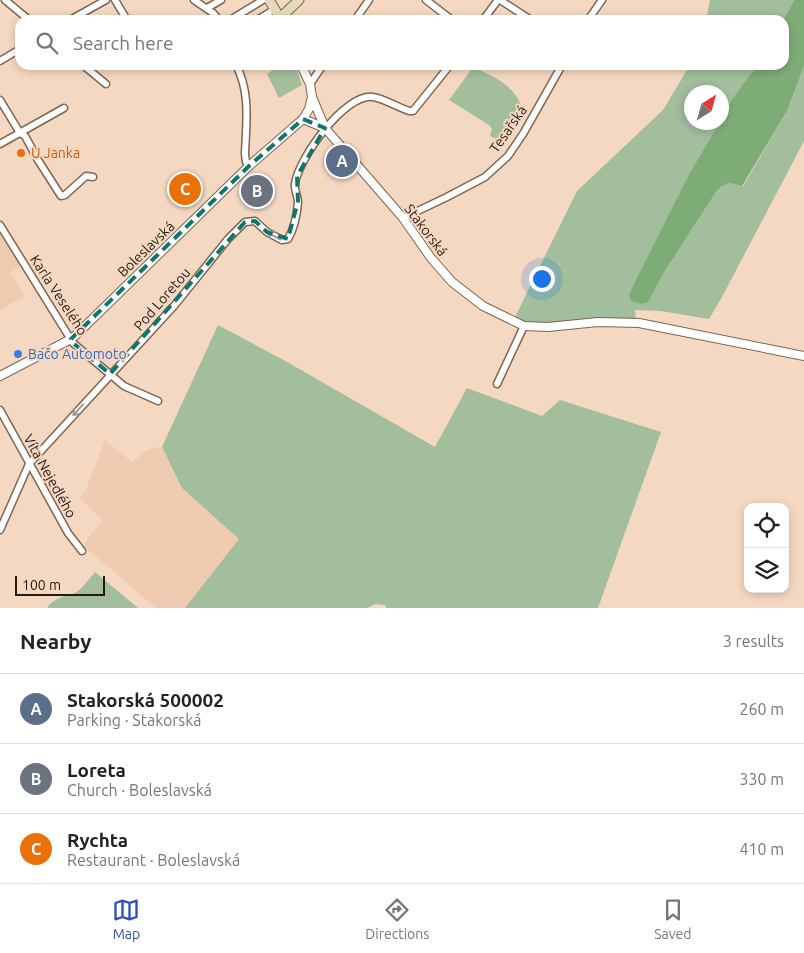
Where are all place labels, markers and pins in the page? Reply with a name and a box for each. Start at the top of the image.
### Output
pin: A [326,142,358,180]
place label: U Janka [31,145,80,161]
marker: U Janka [15,147,27,159]
pin: C [169,170,201,208]
pin: B [241,172,273,210]
place label: Bačo Automoto [28,346,127,362]
marker: Bačo Automoto [12,348,24,360]

